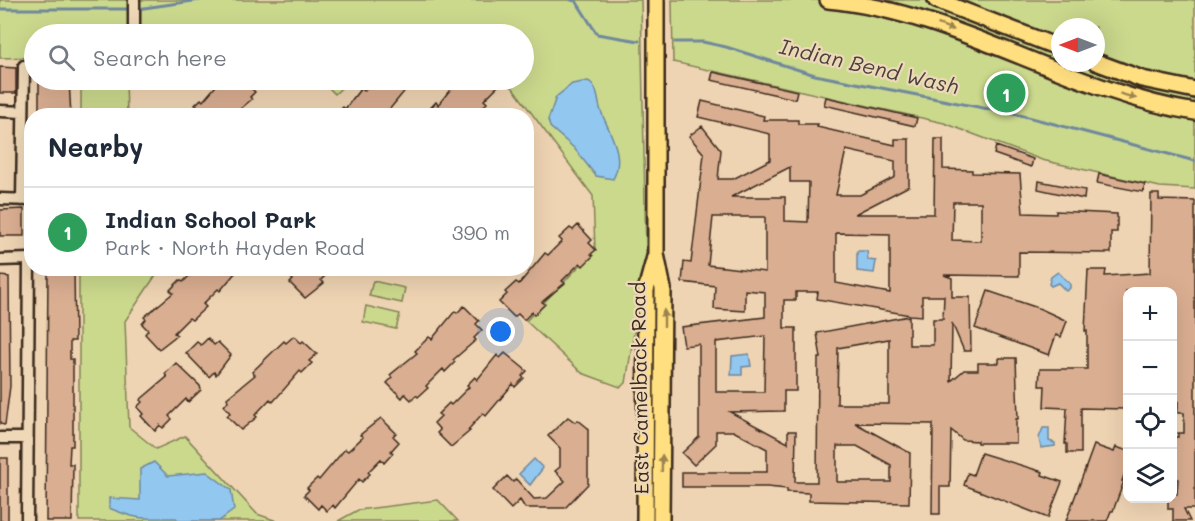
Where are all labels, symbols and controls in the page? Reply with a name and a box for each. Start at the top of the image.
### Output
north arrow [1051,18,1105,72]
one-way arrow [937,23,955,32]
search box [24,24,534,90]
water label: Indian Bend Wash [777,32,962,99]
icon: search [45,41,78,74]
text: Search here [93,43,227,72]
pin: 1 [986,70,1026,116]
one-way arrow [1119,92,1137,101]
text: Nearby [48,130,143,164]
text: Indian School Park [105,205,316,234]
text: 1 [63,219,72,245]
text: 390 m [452,219,510,245]
text: Park · North Hayden Road [105,234,365,260]
street label: East Camelback Road [624,281,654,495]
map controls [1123,287,1177,503]
button: + [1123,287,1177,341]
one-way arrow [659,309,668,328]
your location [486,317,515,346]
button: − [1123,341,1177,395]
button: locate [1123,395,1177,449]
button: layers [1123,449,1177,503]
one-way arrow [657,453,667,472]

